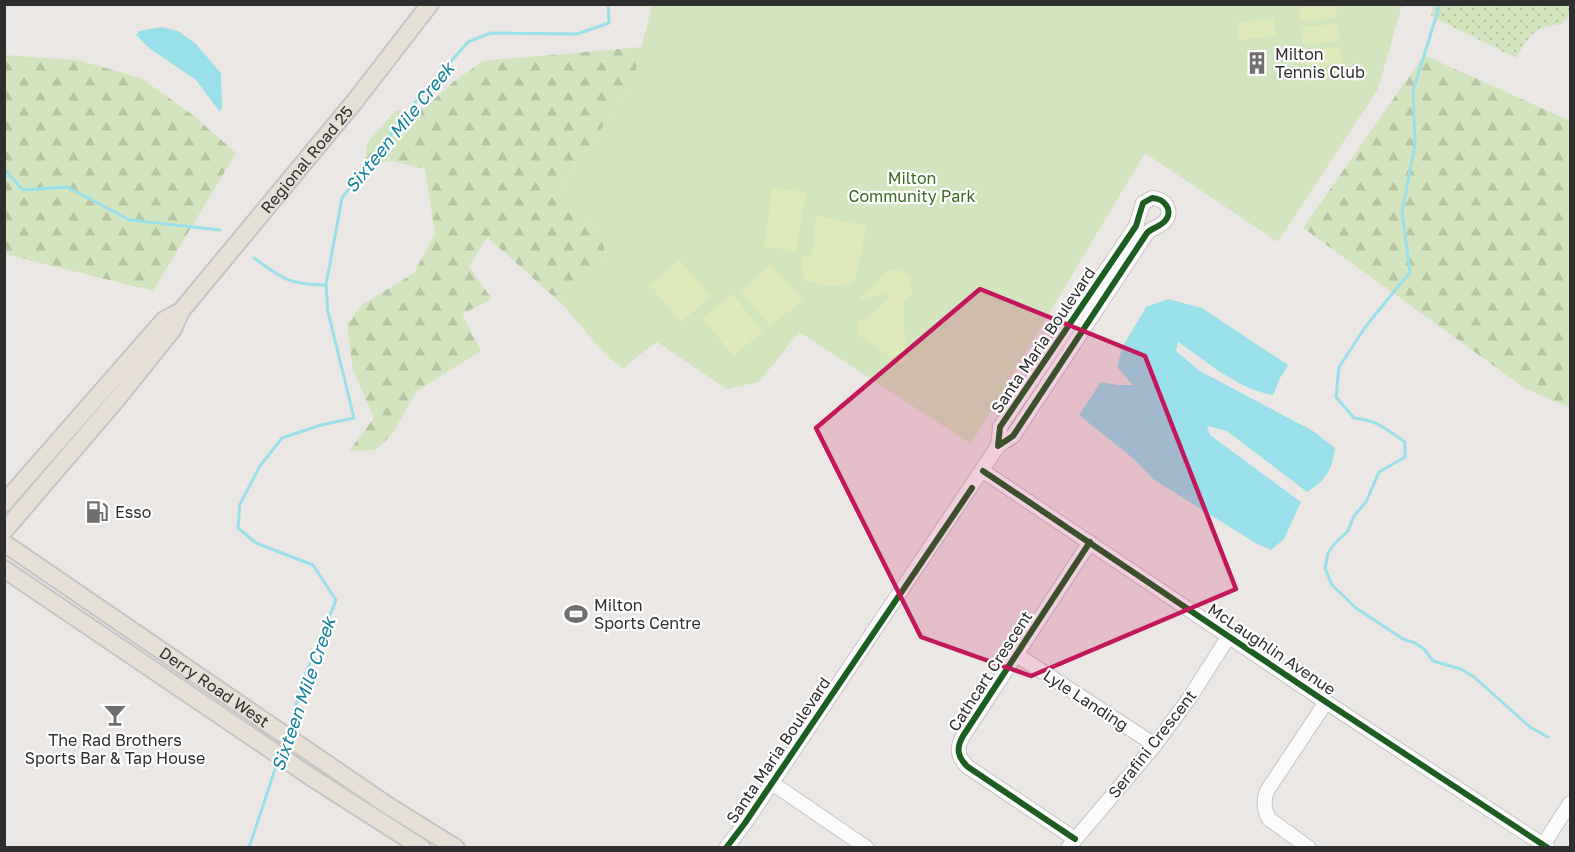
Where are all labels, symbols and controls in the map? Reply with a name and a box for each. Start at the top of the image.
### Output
place label: Milton Tennis Club [1275,44,1365,82]
building icon: Milton Tennis Club [1244,50,1270,76]
water label: Sixteen Mile Creek [340,56,459,197]
street label: Regional Road 25 [256,102,357,217]
park label: Milton Community Park [849,168,975,206]
street label: Santa Maria Boulevard [987,263,1099,417]
fuel station icon: Esso [84,499,110,525]
place label: Esso [115,502,151,522]
place label: Milton Sports Centre [594,595,701,633]
street label: McLaughlin Avenue [1204,599,1340,699]
sports icon: Milton Sports Centre [563,601,589,627]
street label: Cathcart Crescent [944,607,1036,735]
water label: Sixteen Mile Creek [266,612,340,774]
street label: Derry Road West [156,642,273,732]
street label: Lyle Landing [1040,665,1132,735]
street label: Santa Maria Boulevard [722,673,834,827]
street label: Serafini Crescent [1104,686,1200,802]
bar icon: The Rad Brothers Sports Bar & Tap House [102,702,128,728]
place label: The Rad Brothers Sports Bar & Tap House [25,730,205,768]

